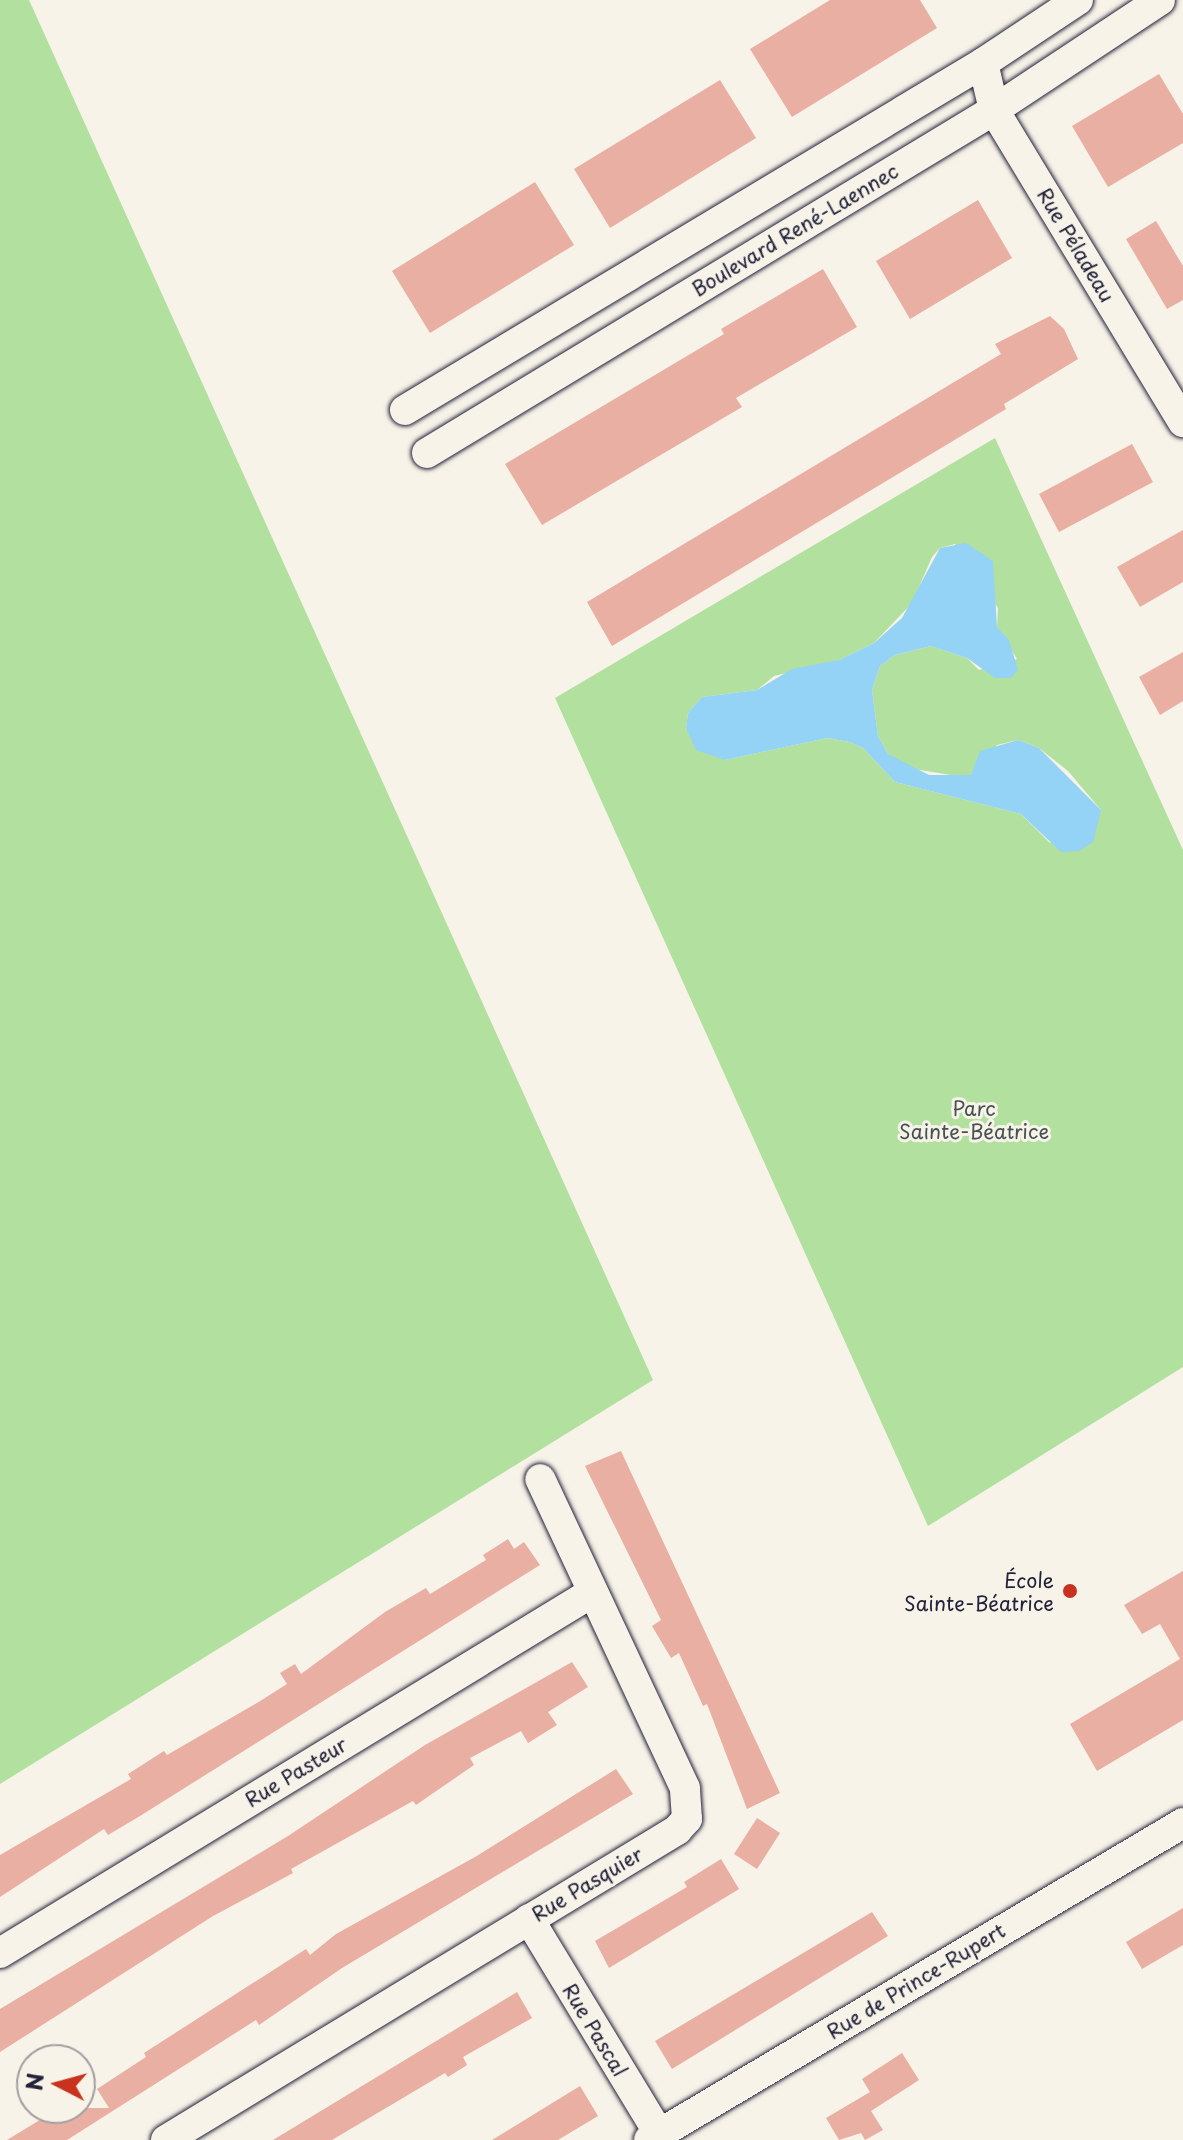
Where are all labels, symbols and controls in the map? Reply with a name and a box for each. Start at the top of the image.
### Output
street label: Boulevard René-Laennec [687,159,903,301]
street label: Rue Péladeau [1032,183,1120,307]
park label: Parc Sainte-Béatrice [899,1096,1049,1143]
place label: École Sainte-Béatrice [904,1568,1054,1615]
marker: École Sainte-Béatrice [1061,1582,1079,1600]
street label: Rue Pasteur [240,1732,352,1812]
street label: Rue Pasquier [527,1841,647,1927]
street label: Rue de Prince-Rupert [821,1917,1011,2045]
street label: Rue Pascal [557,1979,633,2081]
north arrow [16,2044,96,2124]
text: N [16,2071,51,2092]

